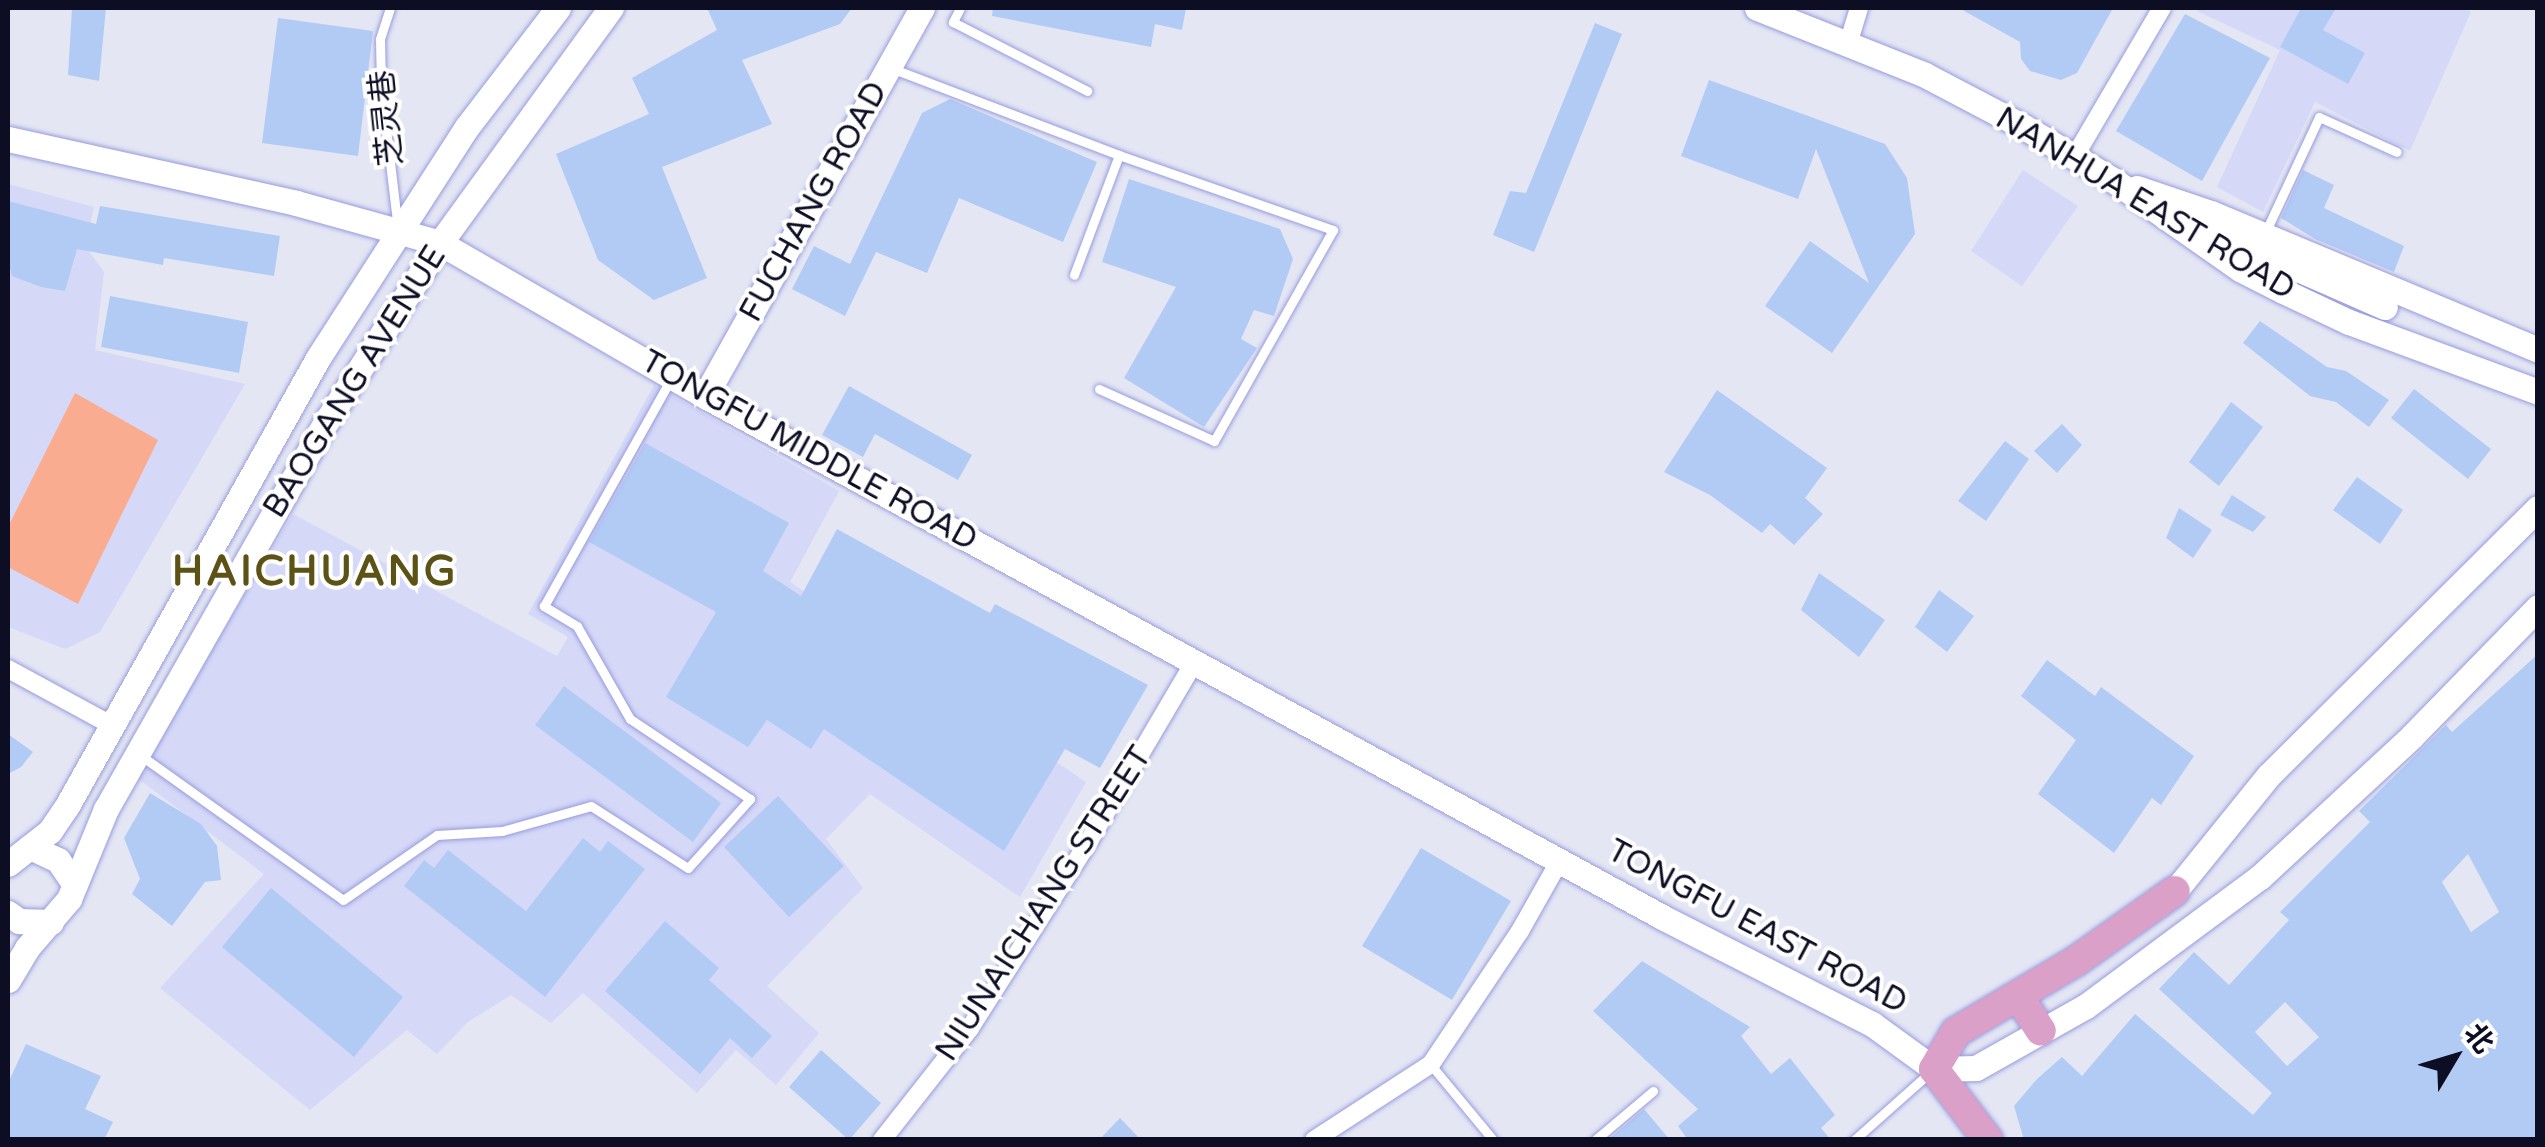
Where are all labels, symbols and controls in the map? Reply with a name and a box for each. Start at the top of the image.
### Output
street label: 芝灵巷 [363,68,411,168]
street label: FUCHANG ROAD [732,75,896,329]
street label: NANHUA EAST ROAD [1989,99,2301,309]
street label: BAOGANG AVENUE [256,239,454,525]
street label: TONGFU MIDDLE ROAD [634,343,984,559]
district label: HAICHUANG [172,547,458,597]
street label: NIUNAICHANG STREET [928,739,1160,1069]
street label: TONGFU EAST ROAD [1601,832,1913,1022]
north arrow [2405,1007,2505,1107]
text: 北 [2457,1017,2501,1060]

